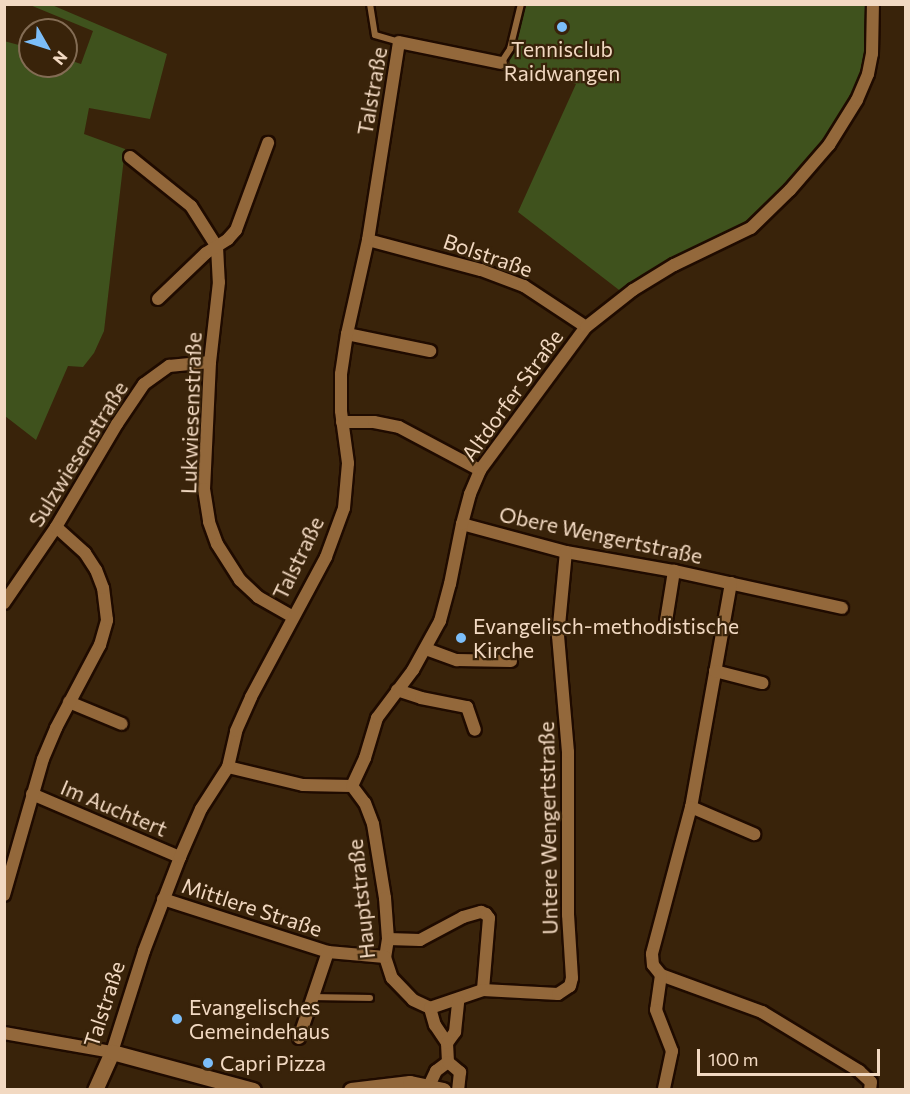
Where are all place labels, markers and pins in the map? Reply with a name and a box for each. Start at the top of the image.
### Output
marker: Tennisclub Raidwangen [555,20,569,34]
place label: Tennisclub Raidwangen [504,36,620,86]
place label: Evangelisch-methodistische Kirche [473,613,739,663]
marker: Evangelisch-methodistische Kirche [454,631,468,645]
place label: Evangelisches Gemeindehaus [189,994,330,1044]
marker: Evangelisches Gemeindehaus [170,1012,184,1026]
place label: Capri Pizza [220,1050,326,1076]
marker: Capri Pizza [201,1056,215,1070]

